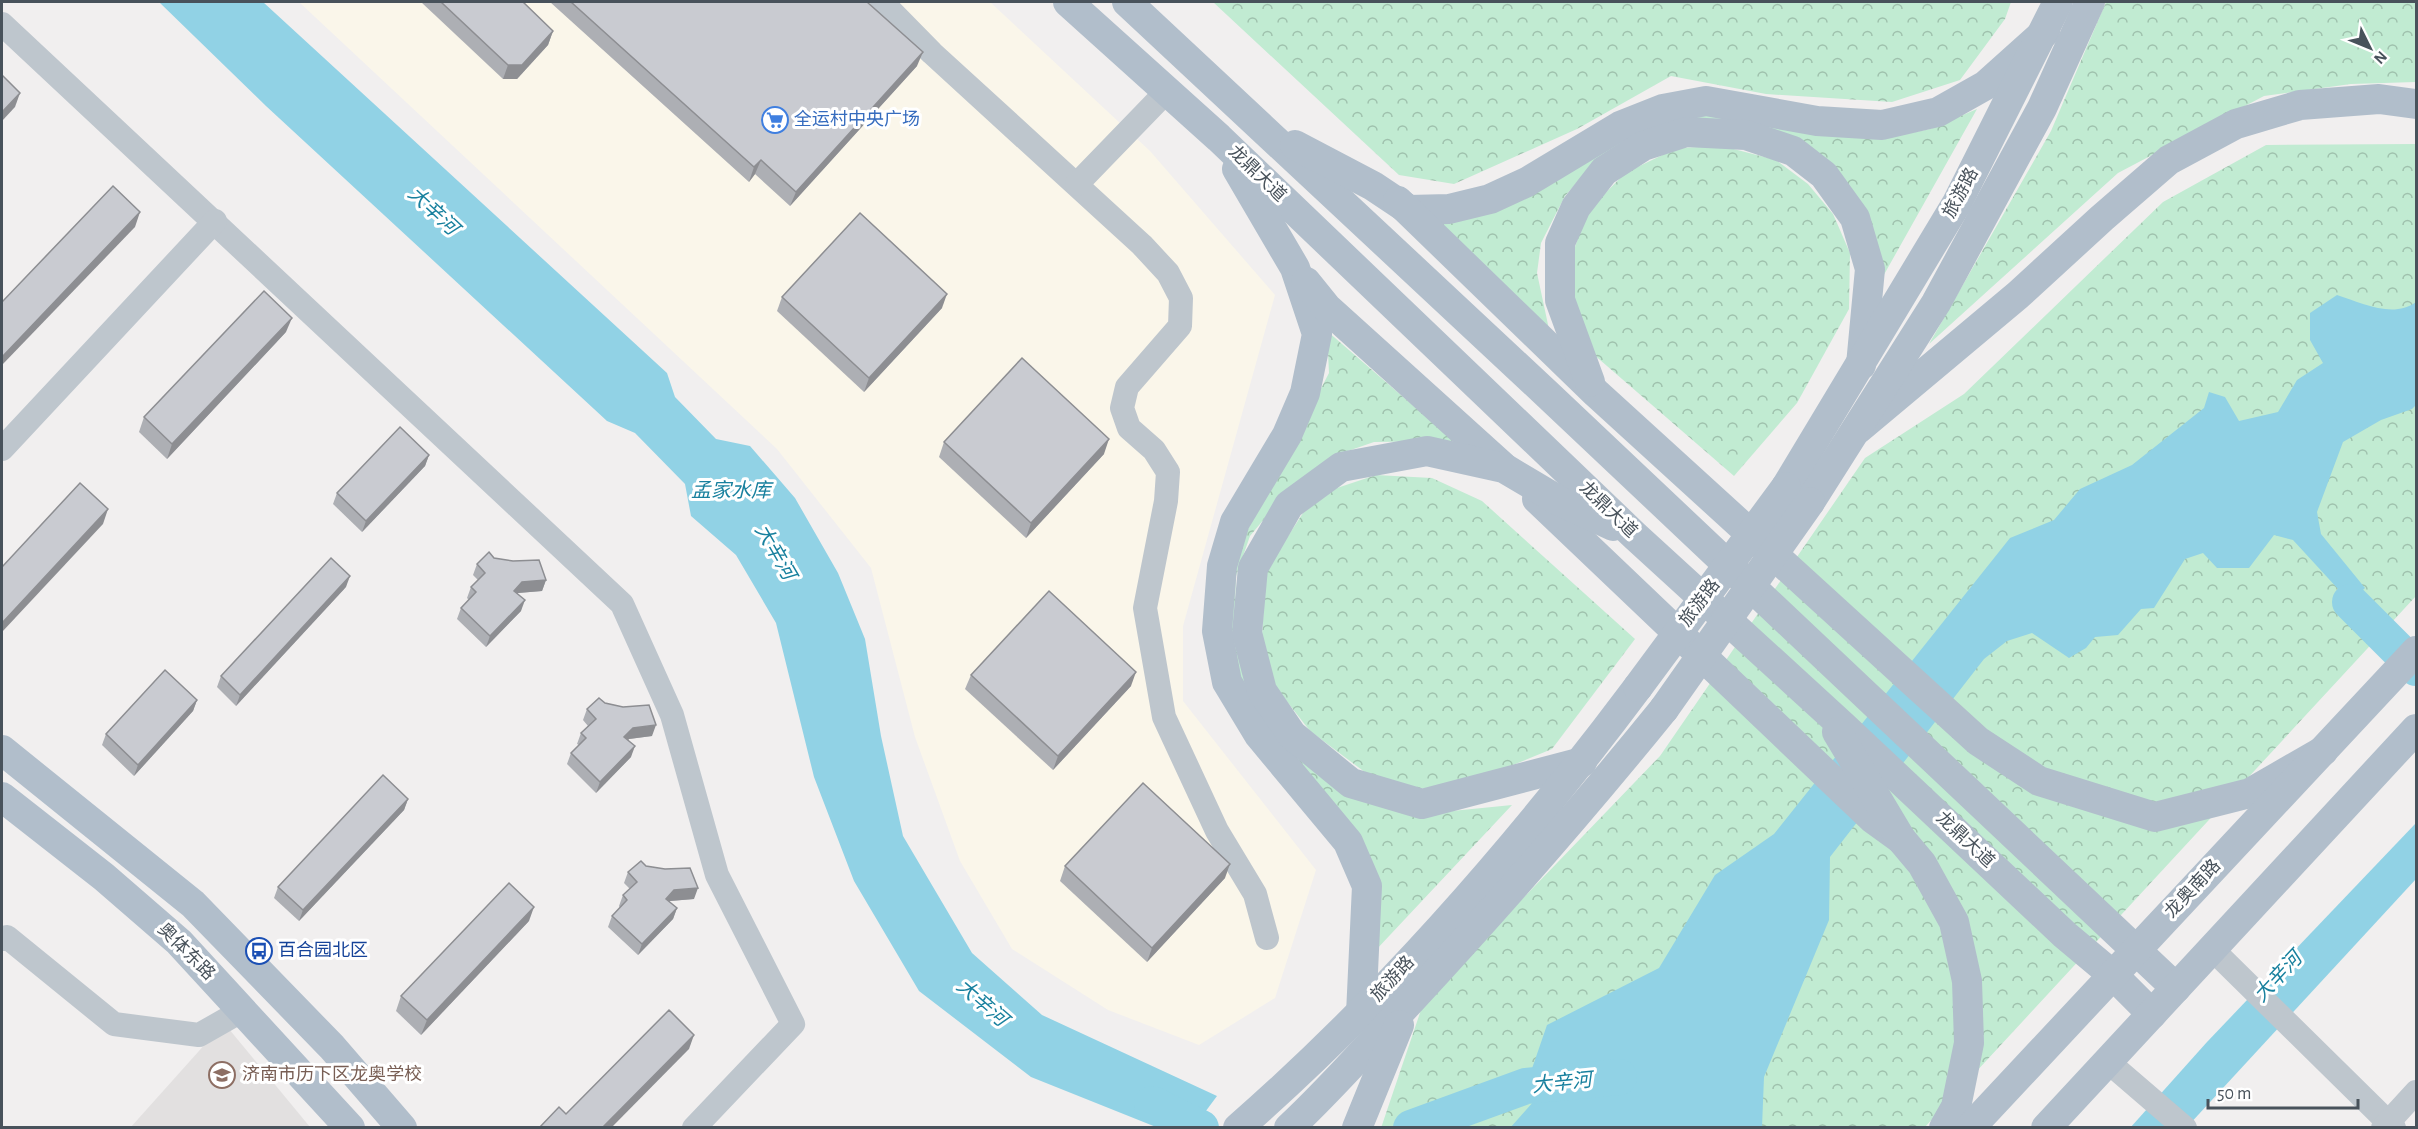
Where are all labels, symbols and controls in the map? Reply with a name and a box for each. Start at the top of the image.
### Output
north arrow [2340,18,2400,78]
text: N [2371,48,2390,67]
supermarket icon: 全运村中央广场 [760,105,790,135]
place label: 全运村中央广场 [794,109,920,129]
street label: 龙鼎大道 [1225,141,1291,205]
street label: 旅游路 [1939,164,1982,221]
water label: 大辛河 [404,182,465,242]
street label: 龙鼎大道 [1576,477,1642,541]
water label: 孟家水库 [691,480,774,501]
water label: 大辛河 [751,521,802,586]
street label: 旅游路 [1675,575,1723,630]
street label: 龙鼎大道 [1933,807,1999,871]
street label: 龙奥南路 [2160,855,2224,921]
street label: 奥体东路 [154,919,219,984]
bus stop icon: 百合园北区 [244,936,274,966]
place label: 百合园北区 [278,940,368,960]
water label: 大辛河 [2249,945,2309,1006]
street label: 旅游路 [1367,952,1418,1005]
water label: 大辛河 [953,975,1015,1033]
school or university icon: 济南市历下区龙奥学校 [207,1060,237,1090]
place label: 济南市历下区龙奥学校 [242,1064,422,1084]
water label: 大辛河 [1531,1069,1597,1096]
scale bar [2208,1072,2358,1110]
text: 50 m [2217,1085,2251,1103]

